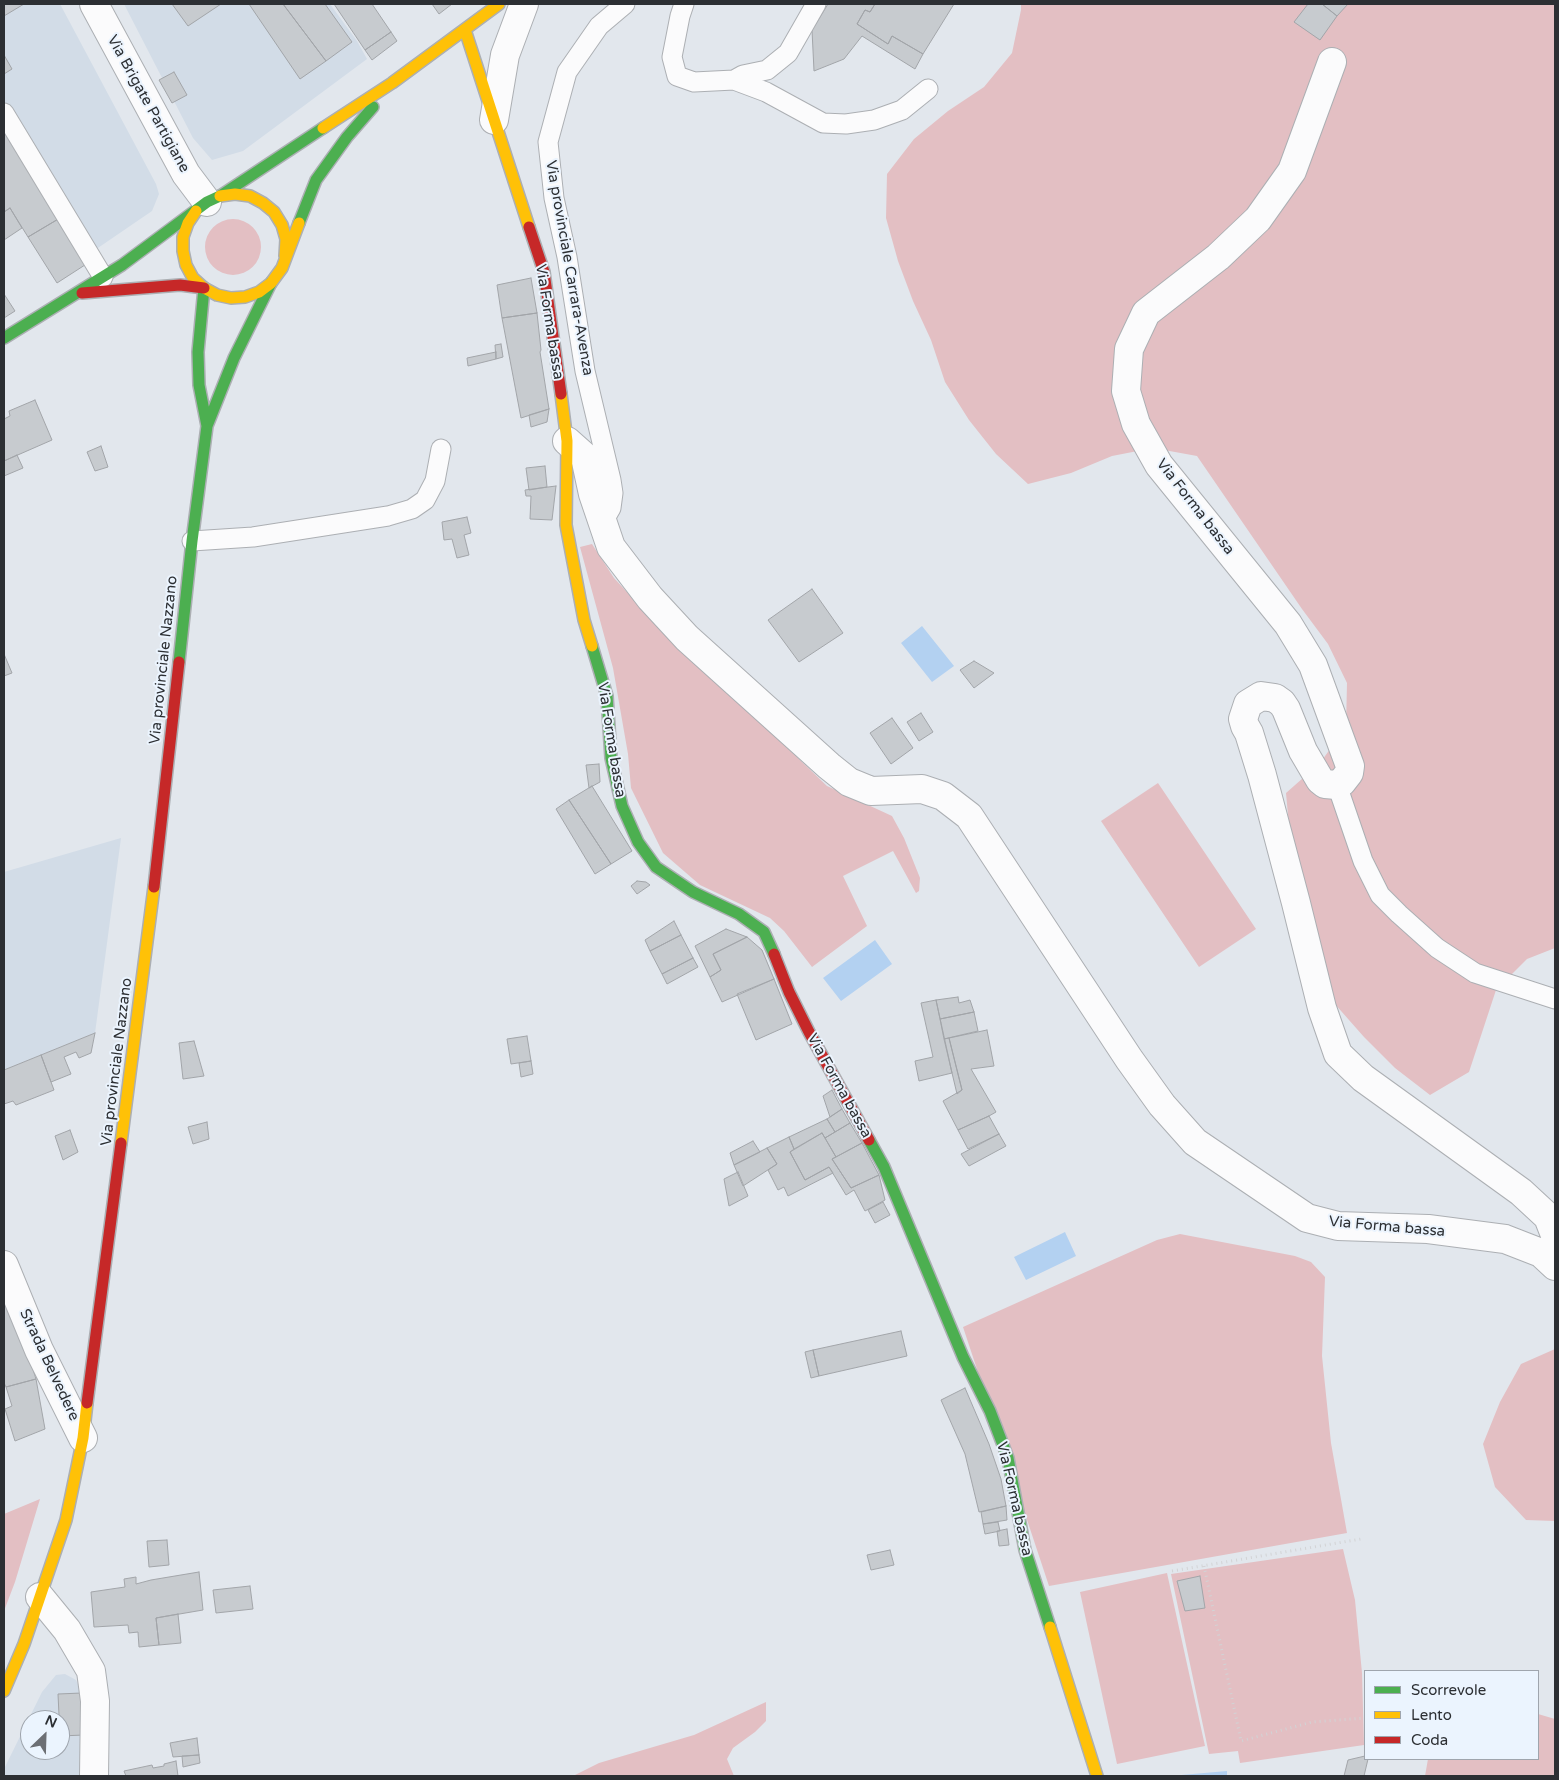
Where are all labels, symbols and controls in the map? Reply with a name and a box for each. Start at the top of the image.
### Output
street label: Via Brigate Partigiane [103,32,193,176]
street label: Via provinciale Carrara-Avenza [541,159,597,377]
street label: Via Forma bassa [531,263,567,381]
street label: Via Forma bassa [1152,456,1238,558]
street label: Via provinciale Nazzano [146,575,182,745]
street label: Via Forma bassa [593,681,629,799]
street label: Via provinciale Nazzano [98,977,136,1147]
street label: Via Forma bassa [803,1031,875,1141]
street label: Via Forma bassa [1328,1213,1446,1241]
street label: Strada Belvedere [15,1306,83,1424]
street label: Via Forma bassa [992,1440,1036,1558]
legend [1364,1670,1539,1760]
text: Scorrevole [1411,1681,1486,1699]
text: Lento [1411,1706,1452,1724]
north arrow [20,1710,70,1760]
text: N [42,1712,59,1732]
text: Coda [1411,1731,1448,1749]

